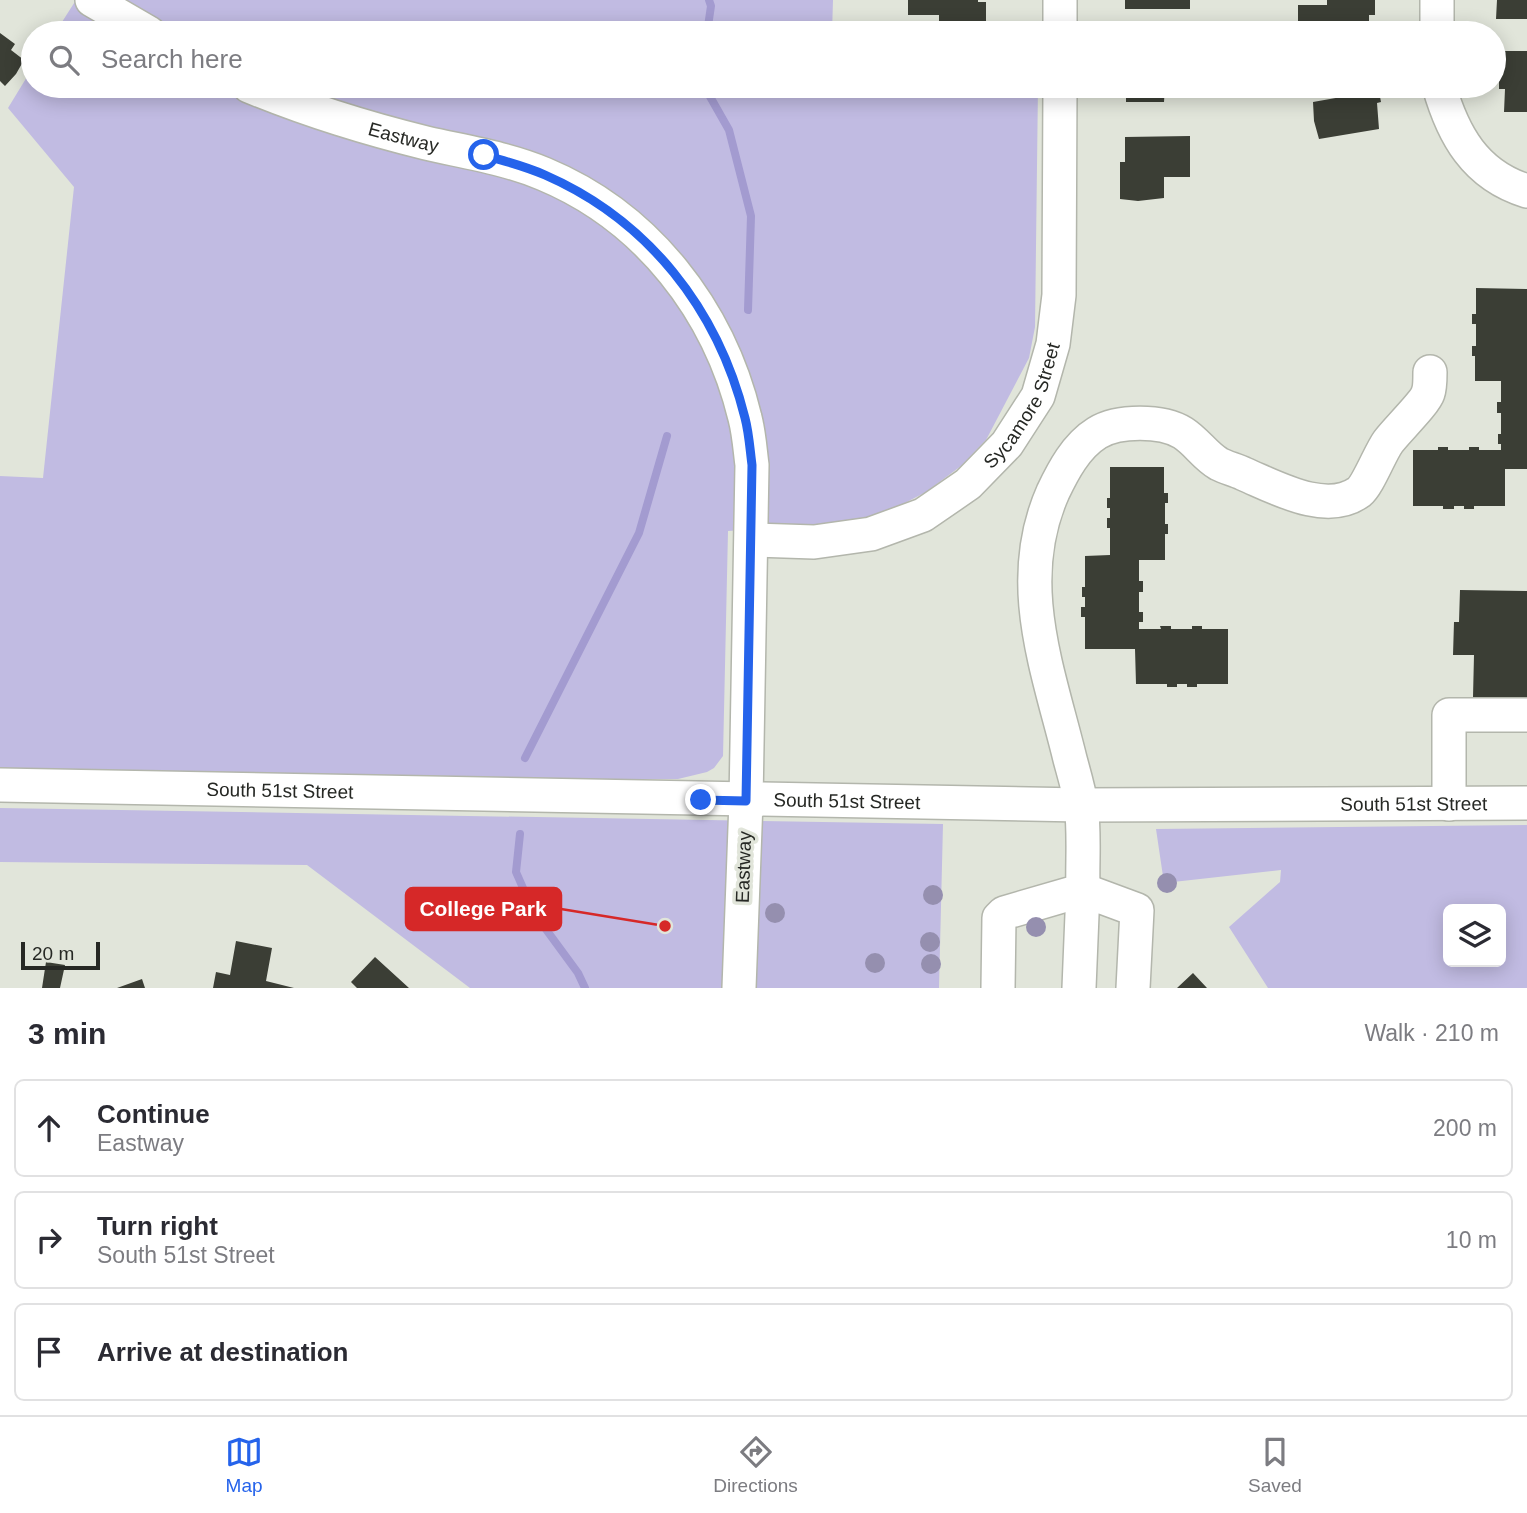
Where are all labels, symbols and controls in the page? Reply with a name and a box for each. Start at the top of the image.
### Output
search box [21,21,1506,98]
icon: search [45,41,83,79]
text: Search here [101,44,243,74]
street label: Eastway [366,118,441,157]
route start [468,139,499,170]
street label: Sycamore Street [979,340,1064,473]
street label: South 51st Street [206,779,354,803]
route end [685,784,716,815]
street label: South 51st Street [773,789,921,813]
street label: South 51st Street [1340,793,1488,815]
street label: Eastway [732,830,755,903]
callout: College Park [406,888,561,930]
text: College Park [419,897,547,920]
map controls [1443,904,1506,967]
button: layers [1443,904,1506,967]
scale bar [21,939,100,971]
text: 20 m [32,943,74,964]
text: 3 min [28,1017,106,1050]
text: Walk · 210 m [1364,1020,1499,1046]
text: Continue [97,1099,210,1129]
icon: ahead [30,1109,68,1147]
text: 200 m [1433,1115,1497,1141]
text: Eastway [97,1130,184,1156]
text: Turn right [97,1211,218,1241]
icon: right [30,1221,68,1259]
text: 10 m [1446,1227,1497,1253]
text: South 51st Street [97,1242,275,1268]
icon: arrive [30,1333,68,1371]
text: Arrive at destination [97,1337,348,1367]
tab: Map [225,1433,263,1497]
tab: Directions [713,1433,798,1497]
tab: Saved [1248,1433,1302,1497]

